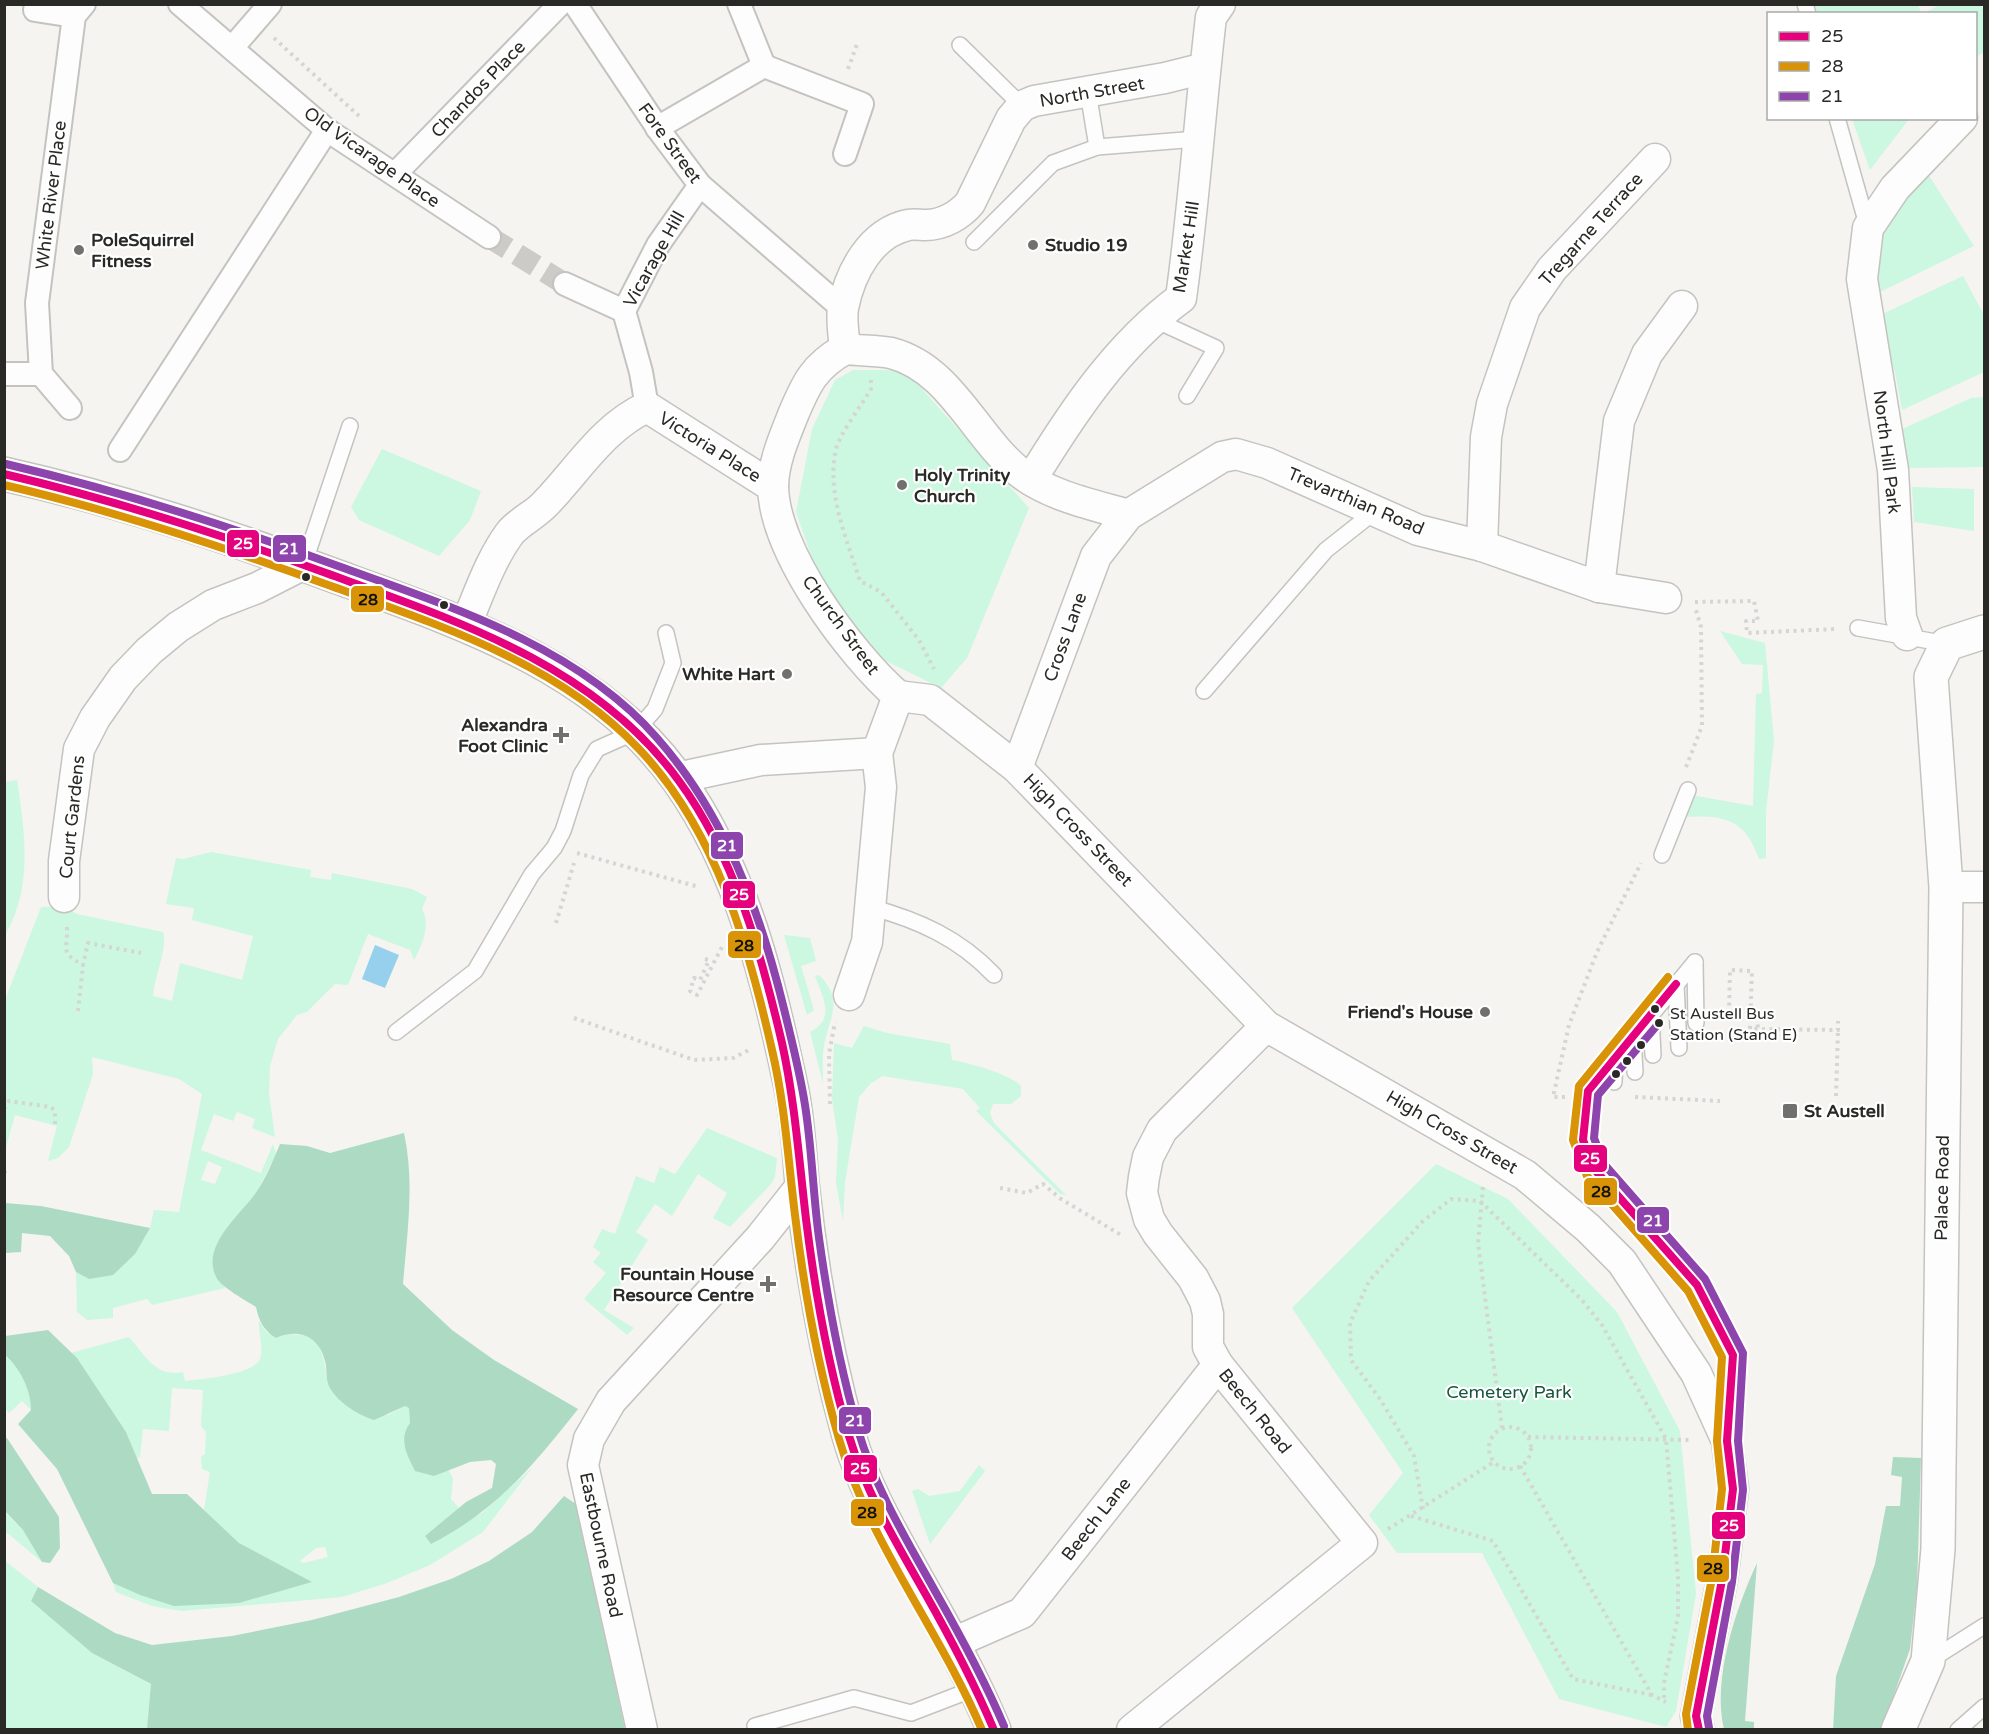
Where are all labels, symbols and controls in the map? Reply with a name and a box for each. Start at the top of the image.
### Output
legend [1767,12,1977,120]
text: 25 [1821,25,1844,47]
street label: Chandos Place [426,36,530,142]
text: 28 [1821,55,1844,77]
street label: North Street [1038,72,1146,112]
text: 21 [1821,85,1844,107]
street label: Fore Street [633,98,707,188]
street label: Old Vicarage Place [300,102,444,212]
street label: White River Place [31,119,71,271]
street label: Tregarne Terrace [1534,168,1648,290]
street label: Market Hill [1168,200,1204,294]
street label: Vicarage Hill [619,207,689,311]
place label: PoleSquirrel Fitness [91,229,194,272]
place label: Studio 19 [1045,234,1128,256]
marker: Studio 19 [1026,238,1040,252]
marker: PoleSquirrel Fitness [72,243,86,257]
street label: North Hill Park [1868,389,1906,515]
street label: Victoria Place [655,407,765,487]
street label: Trevarthian Road [1284,462,1428,540]
place label: Holy Trinity Church [914,464,1011,507]
marker: Holy Trinity Church [895,478,909,492]
line badge: 25 [226,529,260,558]
text: 25 [233,534,253,554]
line badge: 21 [272,534,307,563]
text: 21 [279,539,299,559]
unlabelled marker [300,571,312,583]
street label: Church Street [798,571,885,679]
line badge: 28 [350,585,385,613]
street label: Cross Lane [1039,589,1091,685]
text: 28 [358,590,378,610]
unlabelled marker [438,599,450,611]
place label: White Hart [682,663,775,685]
marker: White Hart [780,667,794,681]
place label: Alexandra Foot Clinic [458,714,548,757]
marker: Alexandra Foot Clinic [552,726,570,744]
street label: Court Gardens [55,754,89,880]
street label: High Cross Street [1019,769,1137,891]
line badge: 21 [710,831,744,860]
text: 21 [717,836,737,856]
line badge: 25 [722,880,756,909]
text: 25 [729,885,749,905]
line badge: 28 [727,930,762,959]
text: 28 [734,936,754,956]
place label: Friend's House [1347,1001,1473,1023]
unlabelled marker [1649,1003,1661,1015]
place label: St Austell Bus Station (Stand E) [1670,1004,1797,1045]
marker: Friend's House [1478,1005,1492,1019]
marker: St Austell Bus Station (Stand E) [1653,1017,1665,1029]
unlabelled marker [1635,1039,1647,1051]
unlabelled marker [1621,1055,1633,1067]
unlabelled marker [1610,1068,1622,1080]
street label: High Cross Street [1382,1085,1522,1179]
place label: St Austell [1804,1100,1885,1122]
marker: St Austell [1781,1102,1799,1120]
street label: Palace Road [1930,1135,1954,1241]
line badge: 25 [1573,1144,1608,1173]
text: 25 [1580,1149,1600,1169]
line badge: 28 [1583,1177,1618,1206]
text: 28 [1591,1182,1611,1202]
line badge: 21 [1636,1206,1670,1234]
text: 21 [1643,1211,1663,1231]
place label: Fountain House Resource Centre [613,1263,754,1306]
marker: Fountain House Resource Centre [759,1275,777,1293]
street label: Beech Road [1214,1364,1296,1458]
park label: Cemetery Park [1446,1381,1572,1403]
line badge: 21 [838,1406,872,1435]
text: 21 [845,1411,865,1431]
line badge: 25 [843,1454,878,1483]
text: 25 [850,1459,870,1479]
street label: Eastbourne Road [575,1470,627,1620]
street label: Beech Lane [1057,1473,1135,1565]
line badge: 28 [850,1498,885,1527]
text: 28 [857,1503,877,1523]
line badge: 25 [1711,1511,1746,1540]
text: 25 [1719,1516,1739,1536]
line badge: 28 [1696,1554,1730,1583]
text: 28 [1703,1559,1723,1579]

